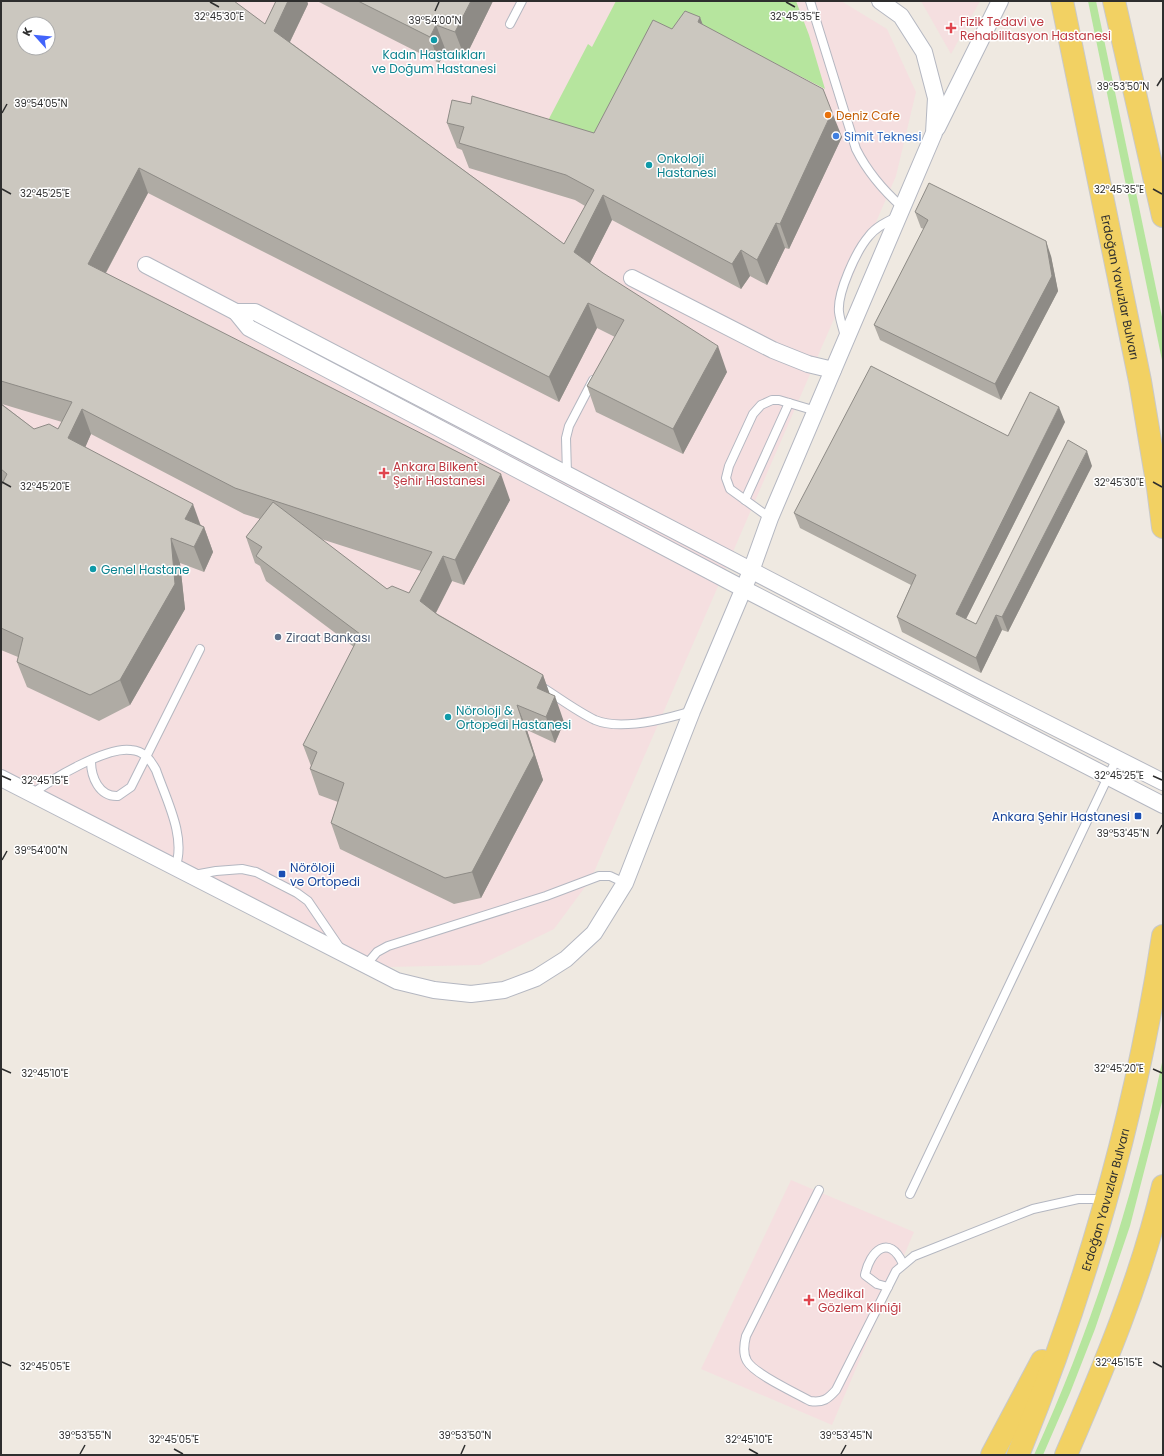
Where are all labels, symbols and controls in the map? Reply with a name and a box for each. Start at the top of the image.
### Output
text: 32°45'30"E [194,9,244,24]
text: 32°45'35"E [770,9,820,24]
text: 39°54'00"N [409,13,461,28]
place label: Fizik Tedavi ve Rehabilitasyon Hastanesi [960,13,1111,44]
north arrow [16,16,56,56]
marker: Fizik Tedavi ve Rehabilitasyon Hastanesi [945,22,957,34]
text: K [18,24,36,39]
marker: Kadın Hastalıkları ve Doğum Hastanesi [429,35,439,45]
place label: Kadın Hastalıkları ve Doğum Hastanesi [372,46,496,77]
text: 39°53'50"N [1097,79,1149,94]
text: 39°54'05"N [15,96,67,111]
place label: Deniz Cafe [836,107,900,124]
marker: Deniz Cafe [823,110,833,120]
place label: Simit Teknesi [844,128,921,145]
marker: Simit Teknesi [831,131,841,141]
place label: Onkoloji Hastanesi [657,150,717,181]
marker: Onkoloji Hastanesi [644,160,654,170]
text: 32°45'35"E [1094,182,1144,197]
text: 32°45'25"E [20,186,70,201]
street label: Erdoğan Yavuzlar Bulvarı [1098,213,1144,361]
place label: Ankara Bilkent Şehir Hastanesi [393,458,485,489]
marker: Ankara Bilkent Şehir Hastanesi [378,467,390,479]
text: 32°45'30"E [1094,475,1144,490]
text: 32°45'20"E [20,479,70,494]
place label: Genel Hastane [101,561,189,578]
marker: Genel Hastane [88,564,98,574]
place label: Ziraat Bankası [286,629,370,646]
marker: Ziraat Bankası [273,632,283,642]
place label: Nöroloji & Ortopedi Hastanesi [456,702,571,733]
marker: Nöroloji & Ortopedi Hastanesi [443,712,453,722]
text: 32°45'25"E [1094,768,1144,783]
text: 32°45'15"E [21,773,69,788]
place label: Ankara Şehir Hastanesi [992,808,1130,825]
marker: Ankara Şehir Hastanesi [1133,811,1143,821]
text: 39°53'45"N [1097,826,1149,841]
text: 39°54'00"N [15,843,67,858]
place label: Nöröloji ve Ortopedi [290,859,360,890]
marker: Nöröloji ve Ortopedi [277,869,287,879]
text: 32°45'20"E [1094,1061,1144,1076]
text: 32°45'10"E [21,1066,69,1081]
street label: Erdoğan Yavuzlar Bulvarı [1077,1126,1133,1273]
place label: Medikal Gözlem Kliniği [818,1285,901,1316]
marker: Medikal Gözlem Kliniği [803,1294,815,1306]
text: 32°45'15"E [1095,1355,1143,1370]
text: 32°45'05"E [20,1359,70,1374]
text: 39°53'55"N [59,1428,111,1443]
text: 39°53'50"N [439,1428,491,1443]
text: 39°53'45"N [820,1428,872,1443]
text: 32°45'05"E [149,1432,199,1447]
text: 32°45'10"E [725,1432,773,1447]

